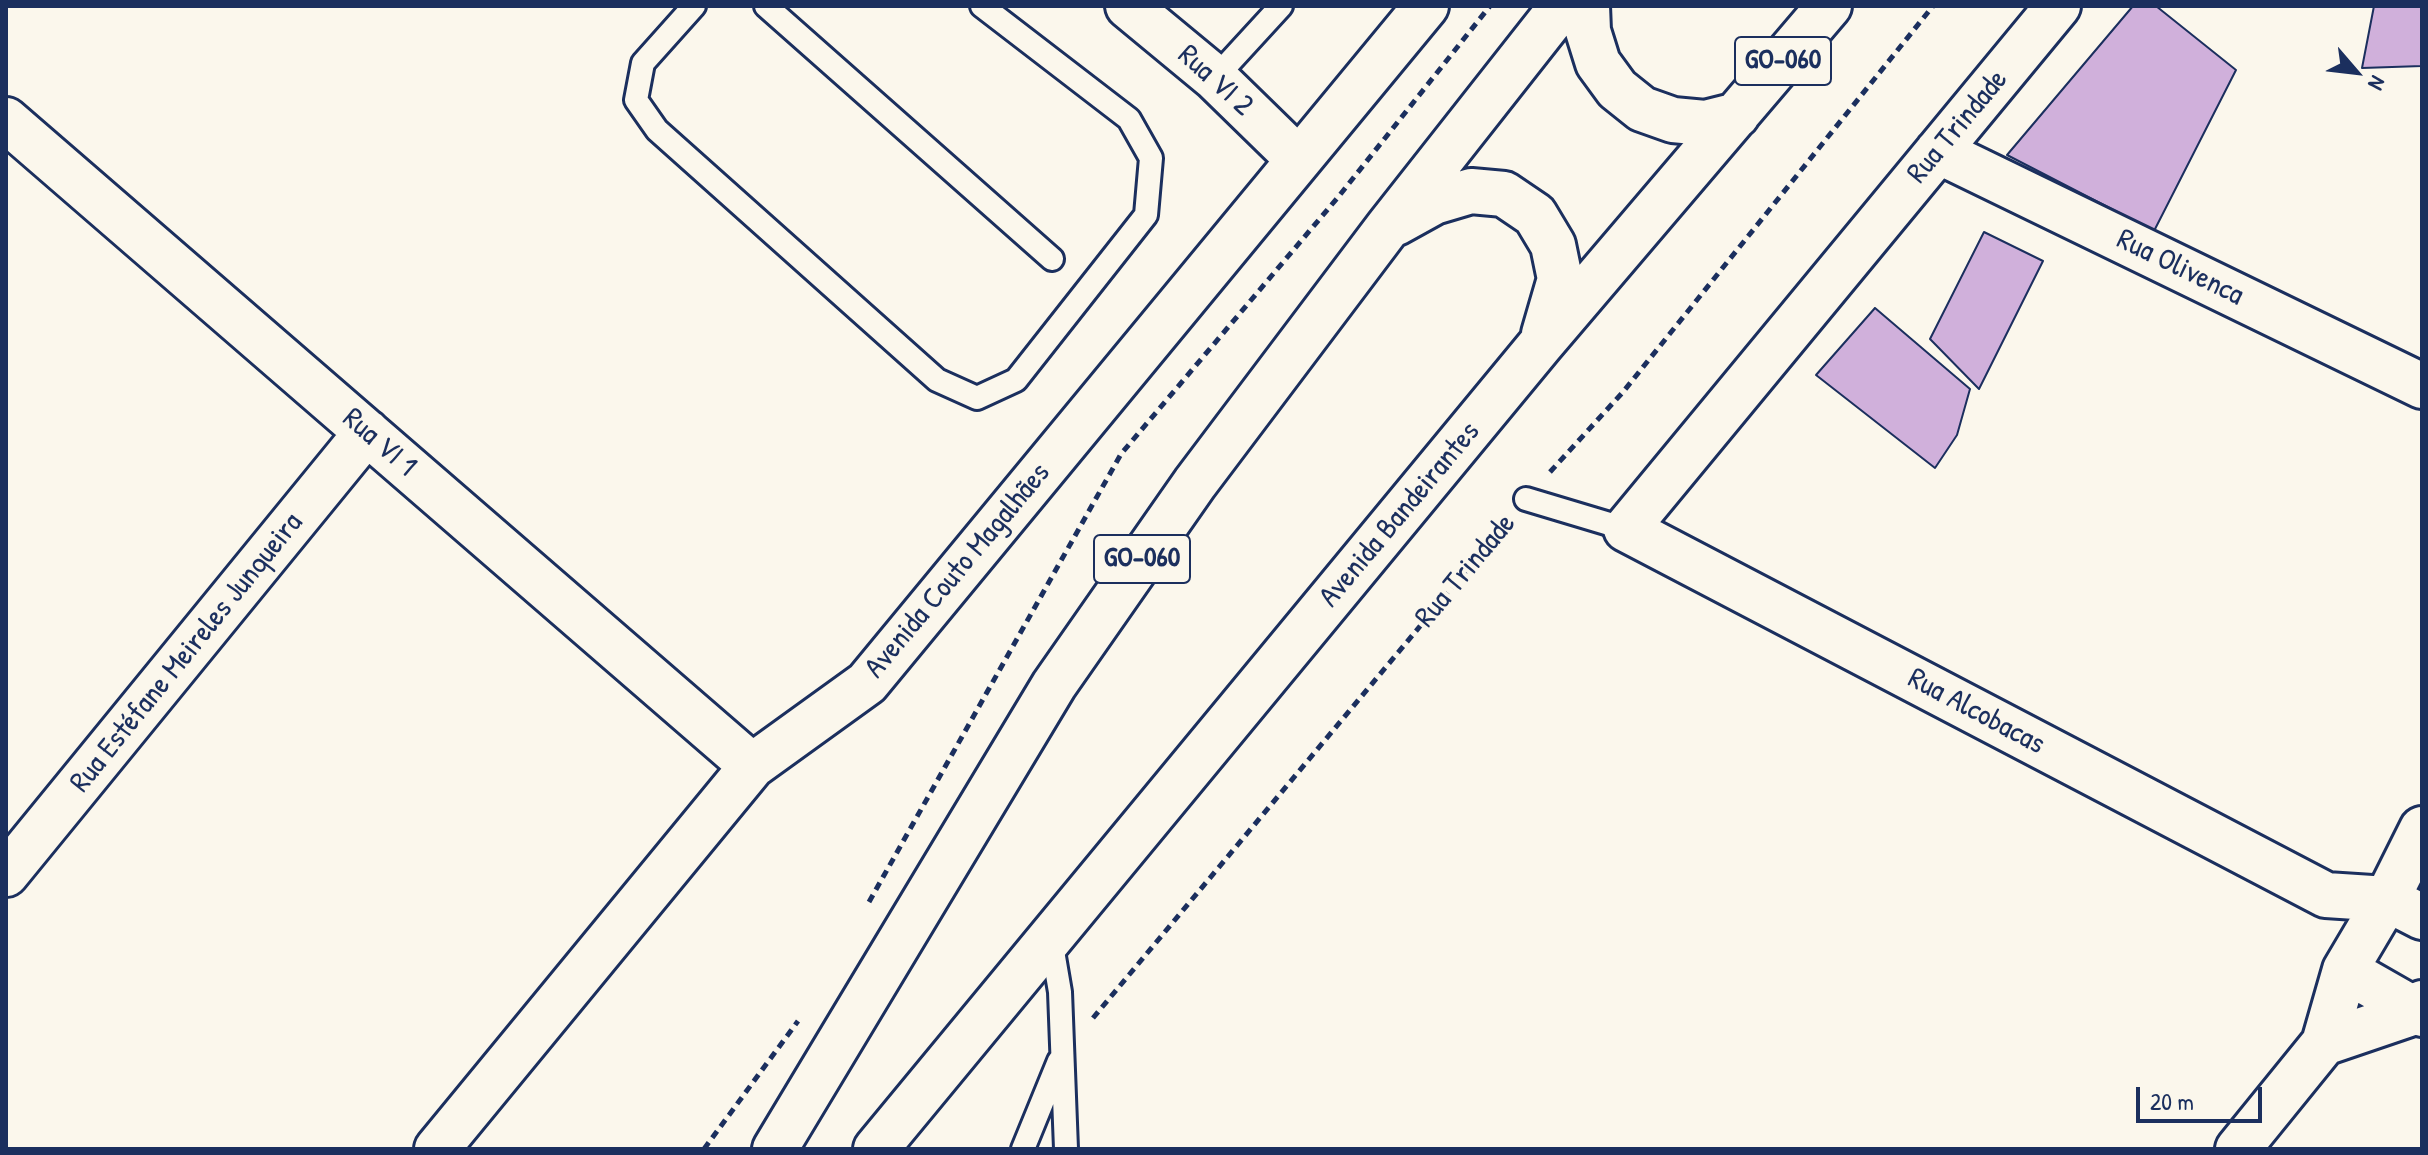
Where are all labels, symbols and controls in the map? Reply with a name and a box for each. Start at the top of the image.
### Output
north arrow [2316,32,2396,112]
road number: GO-060 [1735,37,1831,85]
street label: Rua VI 2 [1170,38,1260,124]
street label: Rua Trindade [1900,63,2016,191]
text: N [2361,71,2393,95]
street label: Rua Olivenca [2111,222,2249,314]
street label: Rua VI 1 [335,401,423,485]
street label: Avenida Bandeirantes [1312,415,1488,615]
street label: Avenida Couto Magalhães [858,456,1058,686]
street label: Rua Estéfane Meireles Junqueira [63,506,311,800]
street label: Rua Trindade [1408,507,1524,635]
road number: GO-060 [1094,535,1190,583]
street label: Rua Alcobacas [1901,661,2051,763]
scale bar [2140,1071,2266,1121]
text: 20 m [2150,1085,2194,1117]

